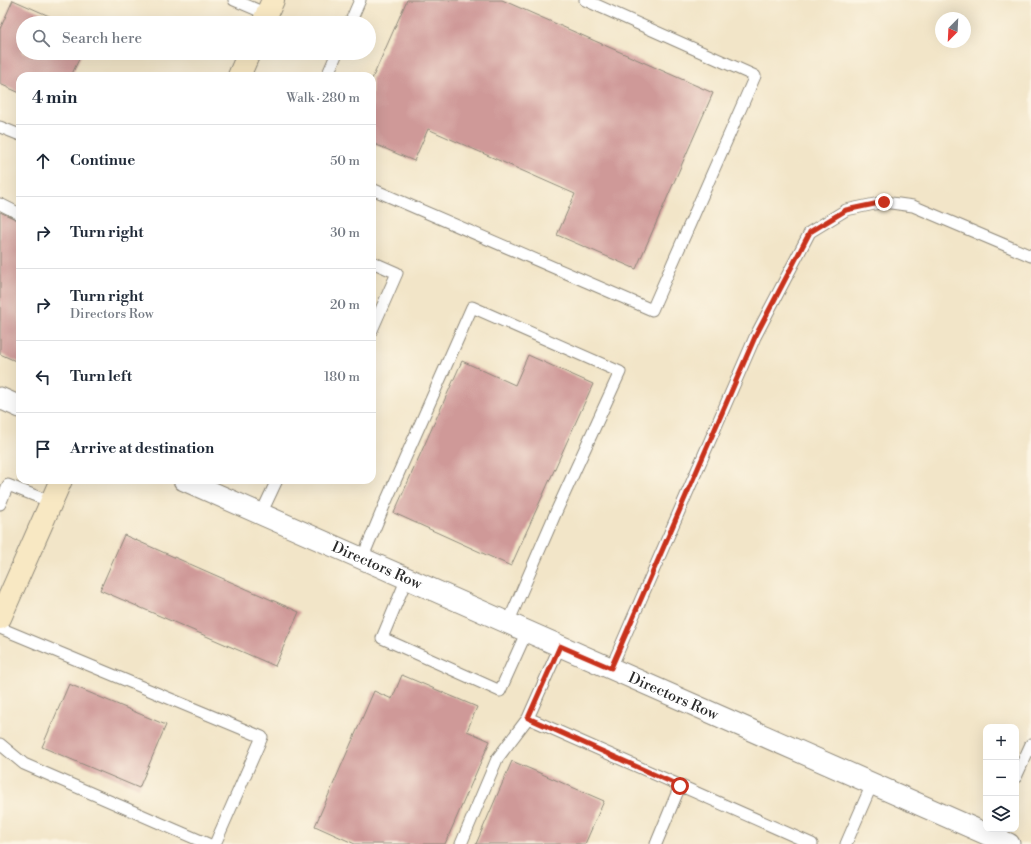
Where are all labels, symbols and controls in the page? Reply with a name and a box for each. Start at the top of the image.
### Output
north arrow [935,12,971,48]
search box [16,16,376,60]
icon: search [30,27,52,49]
text: Search here [62,29,142,48]
text: 4 min [32,87,77,109]
text: Walk · 280 m [286,90,360,106]
icon: ahead [32,150,54,172]
text: Continue [70,151,135,170]
text: 50 m [330,153,360,169]
route end [875,193,893,211]
icon: right [32,222,54,244]
text: Turn right [70,223,144,242]
text: 30 m [330,225,360,241]
text: Turn right [70,287,144,306]
icon: right [32,294,54,316]
text: 20 m [330,297,360,313]
text: Directors Row [70,306,154,322]
icon: left [32,366,54,388]
text: Turn left [70,367,132,386]
text: 180 m [324,369,360,385]
icon: arrive [32,438,54,460]
text: Arrive at destination [70,439,214,458]
street label: Directors Row [329,537,426,594]
street label: Directors Row [625,668,722,724]
map controls [983,724,1019,832]
button: + [983,724,1019,760]
button: − [983,760,1019,796]
route start [671,777,689,795]
button: layers [983,796,1019,832]

